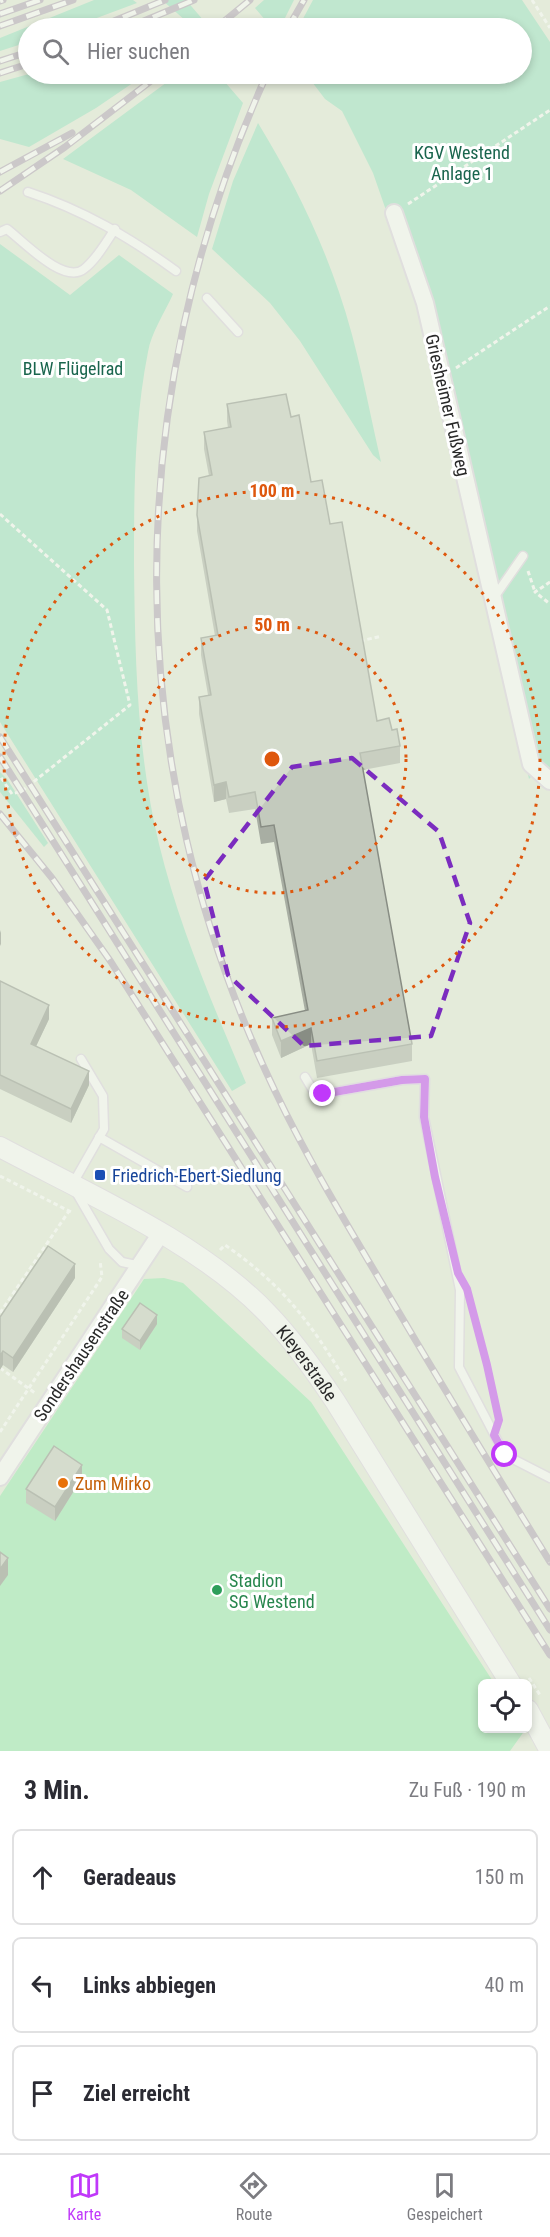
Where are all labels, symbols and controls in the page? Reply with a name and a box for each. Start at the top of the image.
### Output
search box [18,18,532,84]
icon: search [39,35,72,68]
text: Hier suchen [87,39,190,64]
park label: KGV Westend Anlage 1 [414,142,510,184]
street label: Griesheimer Fußweg [421,332,475,478]
park label: BLW Flügelrad [23,358,123,379]
text: 100 m [250,480,294,501]
text: 50 m [254,614,290,635]
centre of rings [262,749,282,769]
route end [309,1080,335,1106]
place label: Friedrich-Ebert-Siedlung [112,1165,282,1186]
marker: Friedrich-Ebert-Siedlung [93,1168,107,1182]
street label: Sondershausenstraße [29,1285,133,1425]
street label: Kleyerstraße [273,1321,342,1405]
route start [491,1441,517,1467]
place label: Zum Mirko [75,1473,151,1494]
marker: Zum Mirko [56,1476,70,1490]
place label: Stadion SG Westend [229,1570,315,1612]
marker: Stadion SG Westend [210,1583,224,1597]
map controls [478,1679,532,1733]
button: locate [478,1679,532,1733]
text: 3 Min. [24,1775,90,1805]
text: Zu Fuß · 190 m [409,1778,526,1802]
icon: ahead [26,1861,59,1894]
text: Geradeaus [83,1865,176,1890]
text: 150 m [475,1865,524,1889]
icon: left [26,1969,59,2002]
text: Links abbiegen [83,1973,216,1998]
text: 40 m [485,1973,524,1997]
icon: arrive [26,2077,59,2110]
text: Ziel erreicht [83,2081,190,2106]
tab: Karte [67,2169,101,2224]
tab: Route [236,2169,272,2224]
tab: Gespeichert [407,2169,483,2224]

